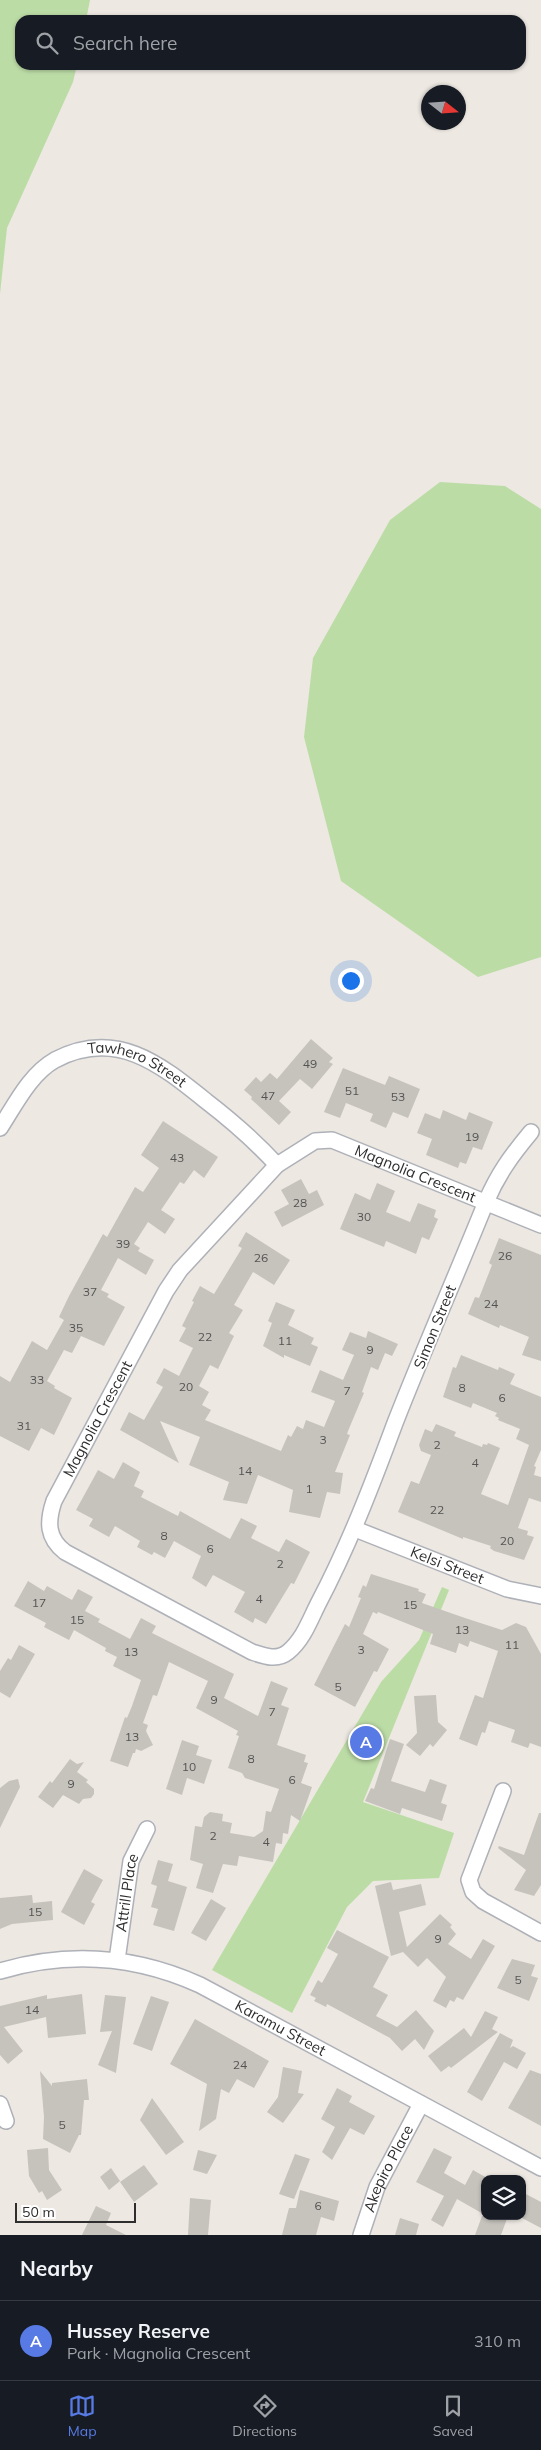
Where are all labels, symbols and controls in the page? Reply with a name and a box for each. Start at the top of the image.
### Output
search box [15,15,526,70]
icon: search [33,29,61,57]
text: Search here [73,31,177,55]
north arrow [421,85,466,130]
your location [338,968,364,994]
street label: Tawhero Street [86,1037,190,1091]
house number: 49 [303,1056,317,1071]
house number: 51 [345,1083,359,1098]
house number: 47 [261,1088,275,1103]
house number: 53 [391,1089,405,1104]
house number: 19 [465,1129,479,1144]
street label: Magnolia Crescent [352,1140,479,1207]
house number: 43 [170,1150,184,1165]
house number: 28 [293,1195,307,1210]
house number: 30 [357,1209,371,1224]
house number: 39 [116,1236,130,1251]
house number: 26 [498,1248,512,1263]
house number: 26 [254,1250,268,1265]
street label: Simon Street [409,1282,460,1372]
house number: 37 [83,1284,97,1299]
house number: 24 [484,1296,498,1311]
house number: 35 [69,1320,83,1335]
house number: 22 [198,1329,212,1344]
house number: 11 [278,1333,292,1348]
house number: 9 [366,1342,374,1357]
street label: Magnolia Crescent [59,1357,136,1480]
house number: 33 [30,1372,44,1387]
house number: 20 [179,1379,193,1394]
house number: 8 [458,1380,466,1395]
house number: 7 [343,1383,351,1398]
house number: 6 [498,1390,506,1405]
house number: 31 [17,1418,31,1433]
house number: 3 [319,1432,327,1447]
house number: 2 [433,1437,441,1452]
house number: 4 [471,1455,479,1470]
house number: 14 [238,1463,252,1478]
house number: 1 [305,1481,313,1496]
house number: 22 [430,1502,444,1517]
house number: 8 [160,1528,168,1543]
house number: 20 [500,1533,514,1548]
house number: 6 [206,1541,214,1556]
street label: Kelsi Street [408,1542,487,1588]
house number: 2 [276,1556,284,1571]
house number: 4 [255,1591,263,1606]
house number: 17 [32,1595,46,1610]
house number: 15 [403,1597,417,1612]
house number: 15 [70,1612,84,1627]
house number: 13 [455,1622,469,1637]
house number: 11 [505,1637,519,1652]
house number: 3 [357,1642,365,1657]
house number: 13 [124,1644,138,1659]
house number: 5 [334,1679,342,1694]
house number: 9 [210,1692,218,1707]
house number: 7 [268,1704,276,1719]
pin: A [350,1723,382,1761]
house number: 13 [125,1729,139,1744]
house number: 8 [247,1751,255,1766]
house number: 10 [182,1759,196,1774]
house number: 6 [288,1772,296,1787]
house number: 9 [67,1776,75,1791]
house number: 2 [209,1828,217,1843]
house number: 4 [262,1834,270,1849]
street label: Attrill Place [111,1850,142,1933]
house number: 15 [28,1904,42,1919]
house number: 9 [434,1931,442,1946]
house number: 5 [514,1972,522,1987]
street label: Karamu Street [232,1996,329,2060]
house number: 14 [25,2002,39,2017]
house number: 24 [233,2057,247,2072]
house number: 5 [58,2117,66,2132]
street label: Akepiro Place [359,2121,417,2215]
map controls [481,2175,526,2220]
button: layers [481,2175,526,2220]
house number: 6 [314,2198,322,2213]
scale bar [15,2200,136,2223]
text: 50 m [22,2203,55,2221]
text: Nearby [20,2255,93,2281]
text: Hussey Reserve [67,2319,210,2343]
text: A [30,2331,42,2351]
text: 310 m [474,2331,521,2351]
text: Park · Magnolia Crescent [67,2343,250,2363]
tab: Map [68,2392,97,2440]
tab: Directions [232,2392,297,2440]
tab: Saved [433,2392,473,2440]

